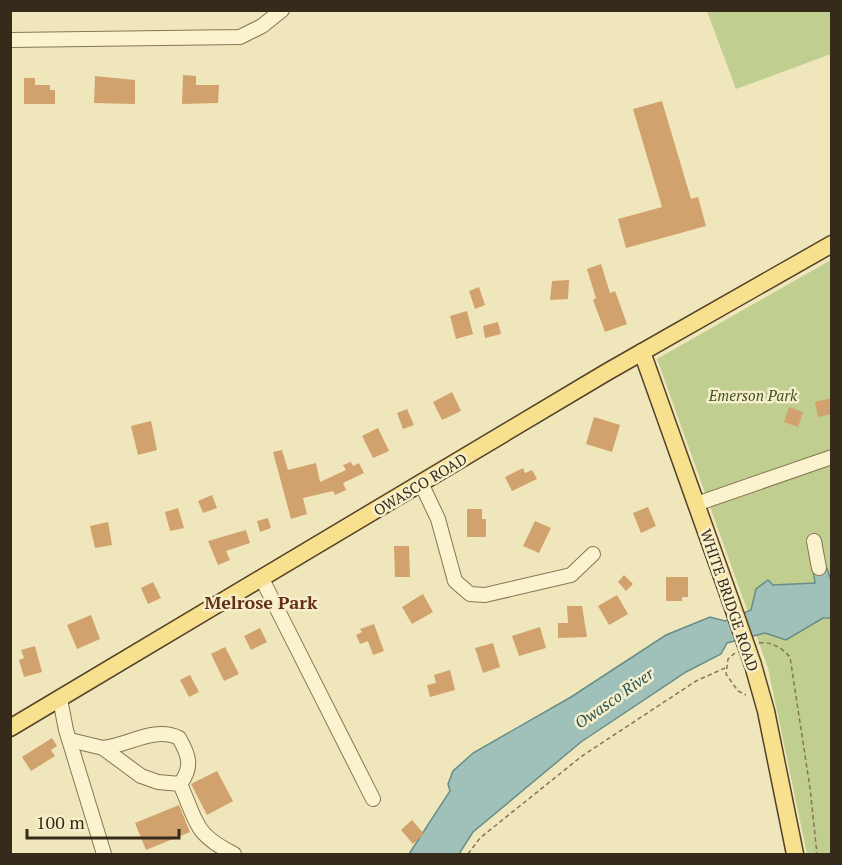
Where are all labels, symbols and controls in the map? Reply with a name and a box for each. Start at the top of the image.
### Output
park label: Emerson Park [708,385,798,405]
street label: OWASCO ROAD [369,448,471,520]
street label: WHITE BRIDGE ROAD [696,526,764,674]
district label: Melrose Park [204,590,318,614]
water label: Owasco River [570,662,659,733]
scale bar [27,802,178,840]
text: 100 m [36,810,85,834]

